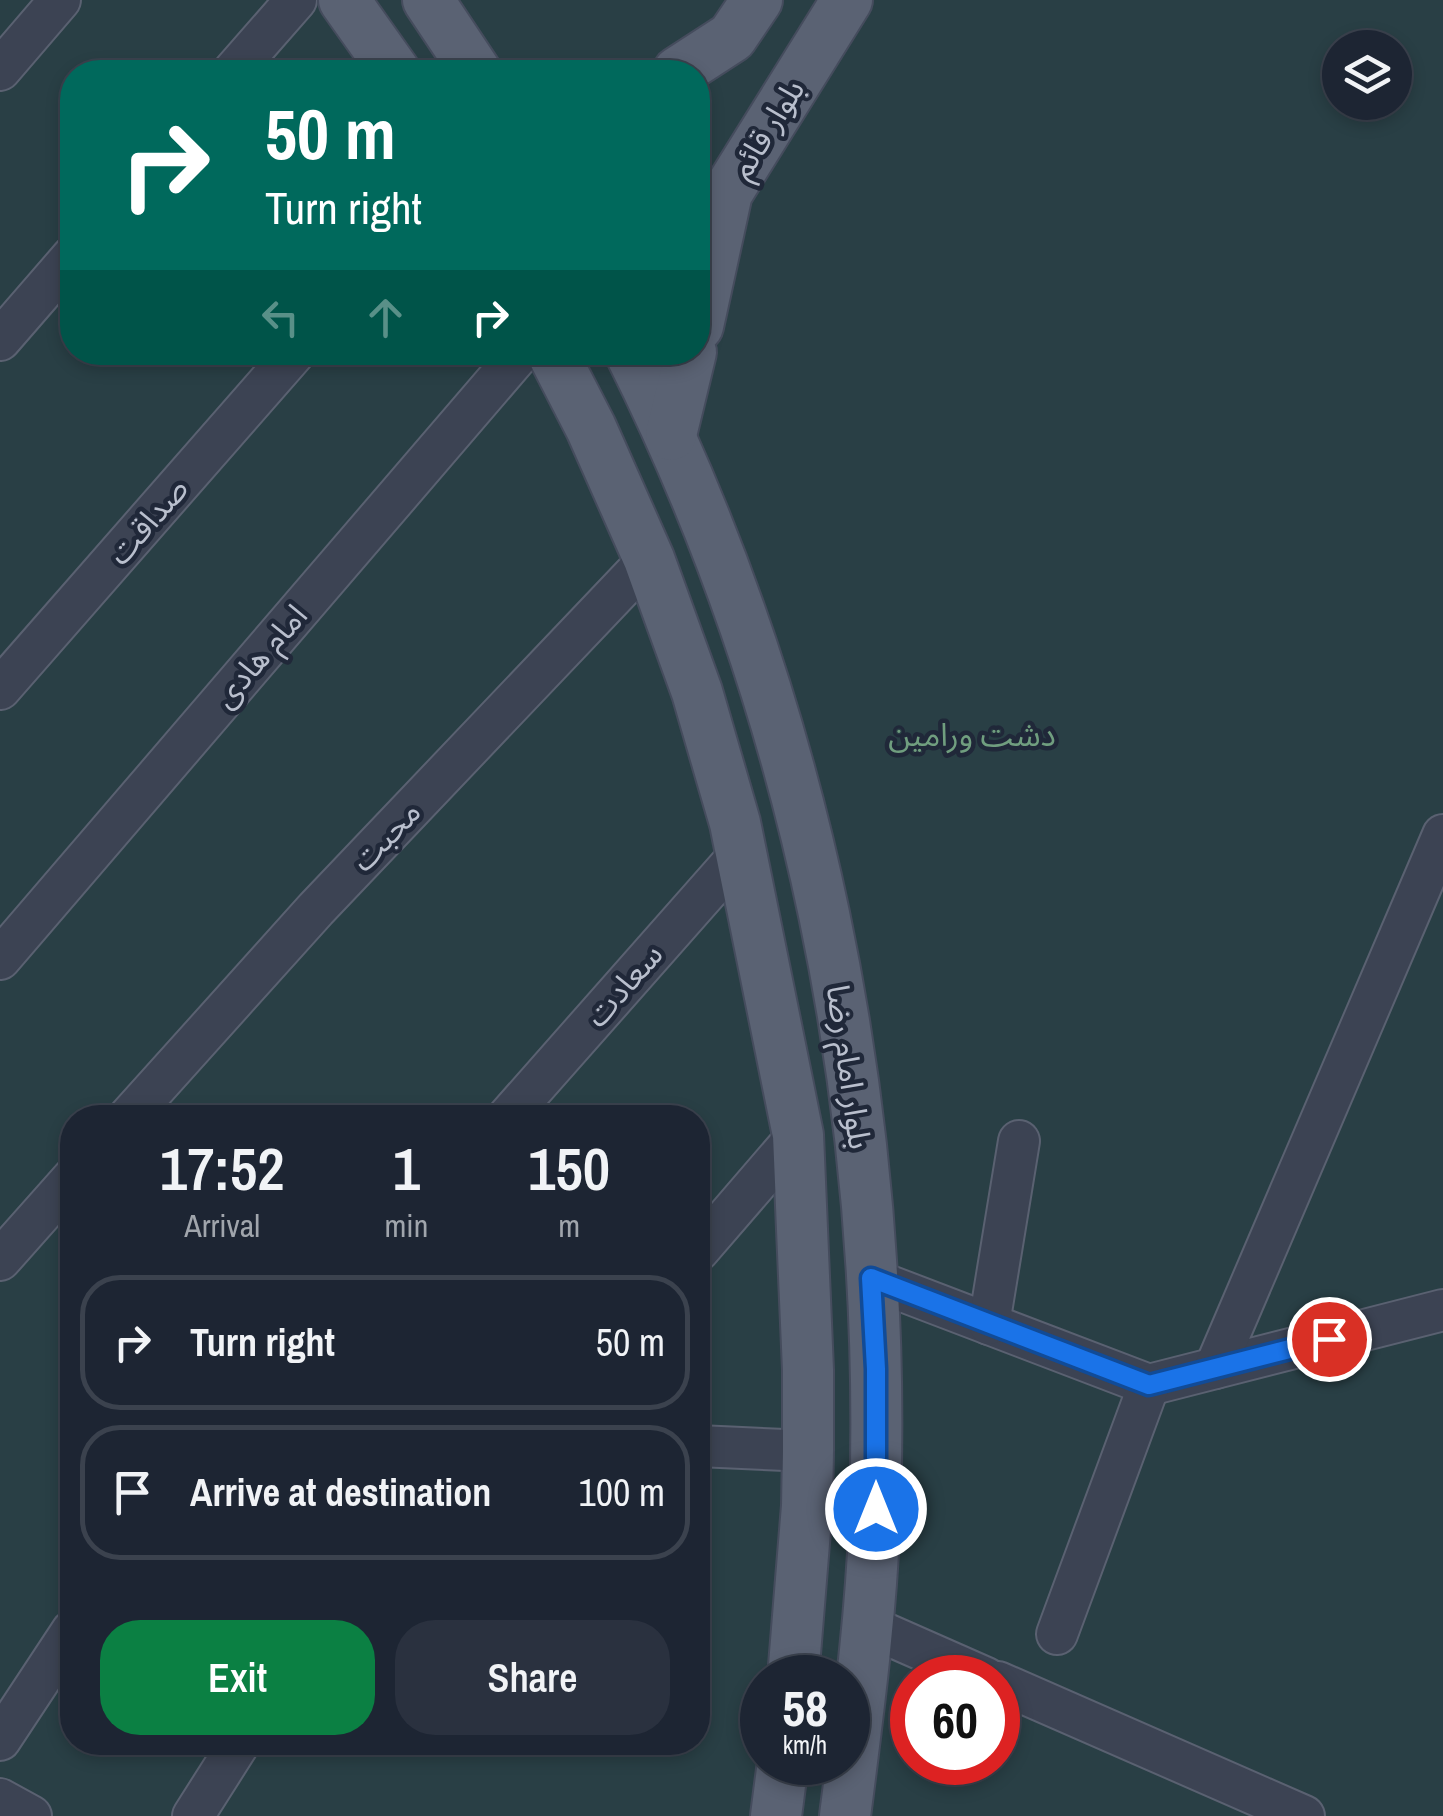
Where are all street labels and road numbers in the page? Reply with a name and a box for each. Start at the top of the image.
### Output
street label: بلوار قائم [719,71,817,188]
street label: صداقت [98,468,198,574]
street label: امام هادی [203,595,319,718]
street label: محبت [341,791,430,880]
street label: سعادت [575,934,672,1036]
street label: بلوار امام رضا [814,982,882,1152]

